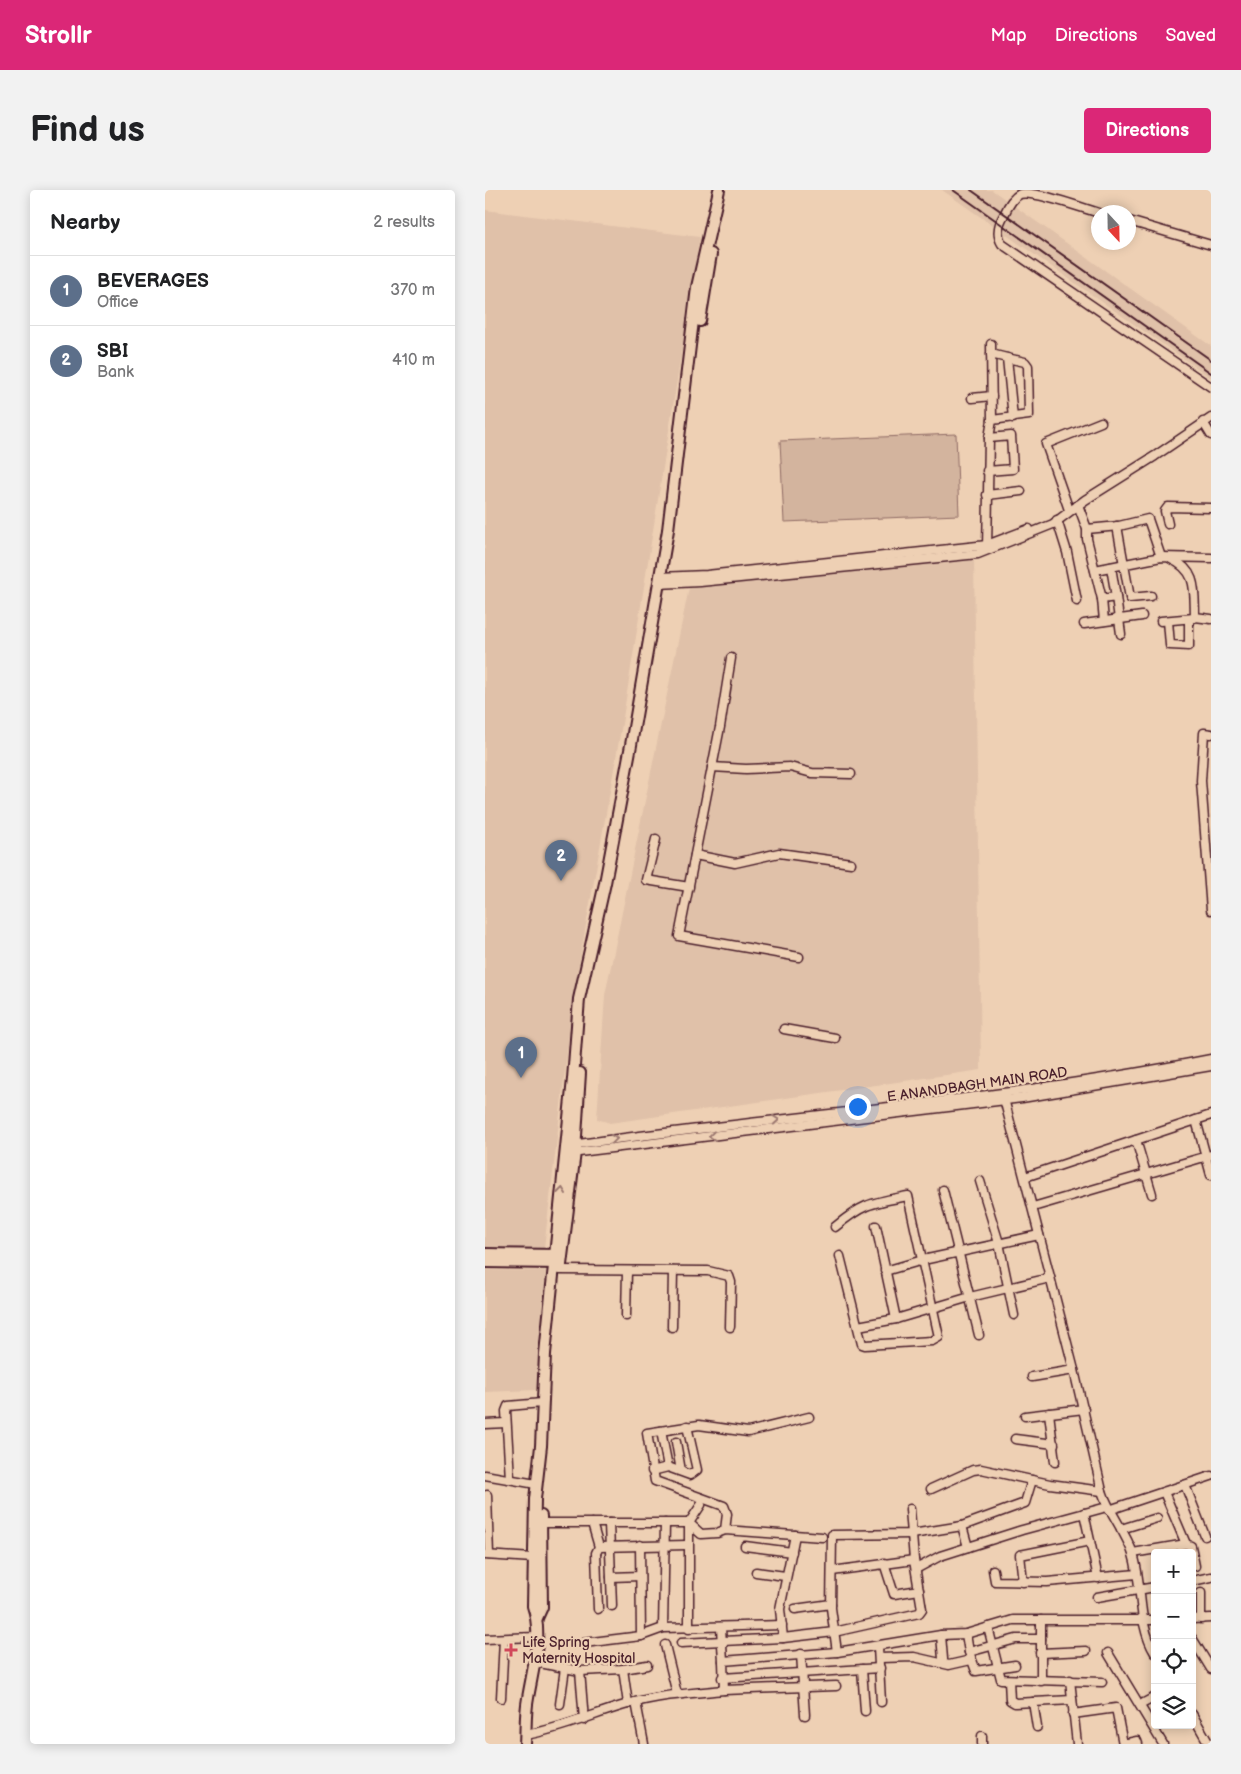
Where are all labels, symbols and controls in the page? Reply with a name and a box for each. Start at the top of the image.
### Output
text: Strollr [25,21,92,50]
text: Map [991,25,1027,46]
text: Directions [1055,25,1137,46]
text: Saved [1165,25,1216,46]
button: Directions [1084,108,1211,153]
text: Find us [30,109,145,152]
north arrow [1091,205,1136,250]
text: Nearby [50,210,120,235]
text: 2 results [373,213,435,232]
text: BEVERAGES [97,270,209,293]
text: 1 [63,281,69,300]
text: 370 m [390,281,435,300]
text: Office [97,293,139,312]
text: SBI [97,340,128,363]
text: 2 [61,351,71,370]
text: 410 m [392,351,435,370]
text: Bank [97,363,134,382]
pin: 2 [545,840,577,881]
pin: 1 [505,1037,537,1078]
street label: E ANANDBAGH MAIN ROAD [886,1063,1068,1106]
your location [845,1094,871,1120]
one-way arrow [772,1115,780,1126]
one-way arrow [708,1130,716,1141]
one-way arrow [610,1134,618,1145]
one-way arrow [556,1186,567,1194]
map controls [1151,1549,1196,1729]
button: + [1151,1549,1196,1594]
button: − [1151,1594,1196,1639]
place label: Life Spring Maternity Hospital [522,1634,635,1667]
button: locate [1151,1639,1196,1684]
marker: Life Spring Maternity Hospital [504,1643,518,1657]
button: layers [1151,1684,1196,1729]

